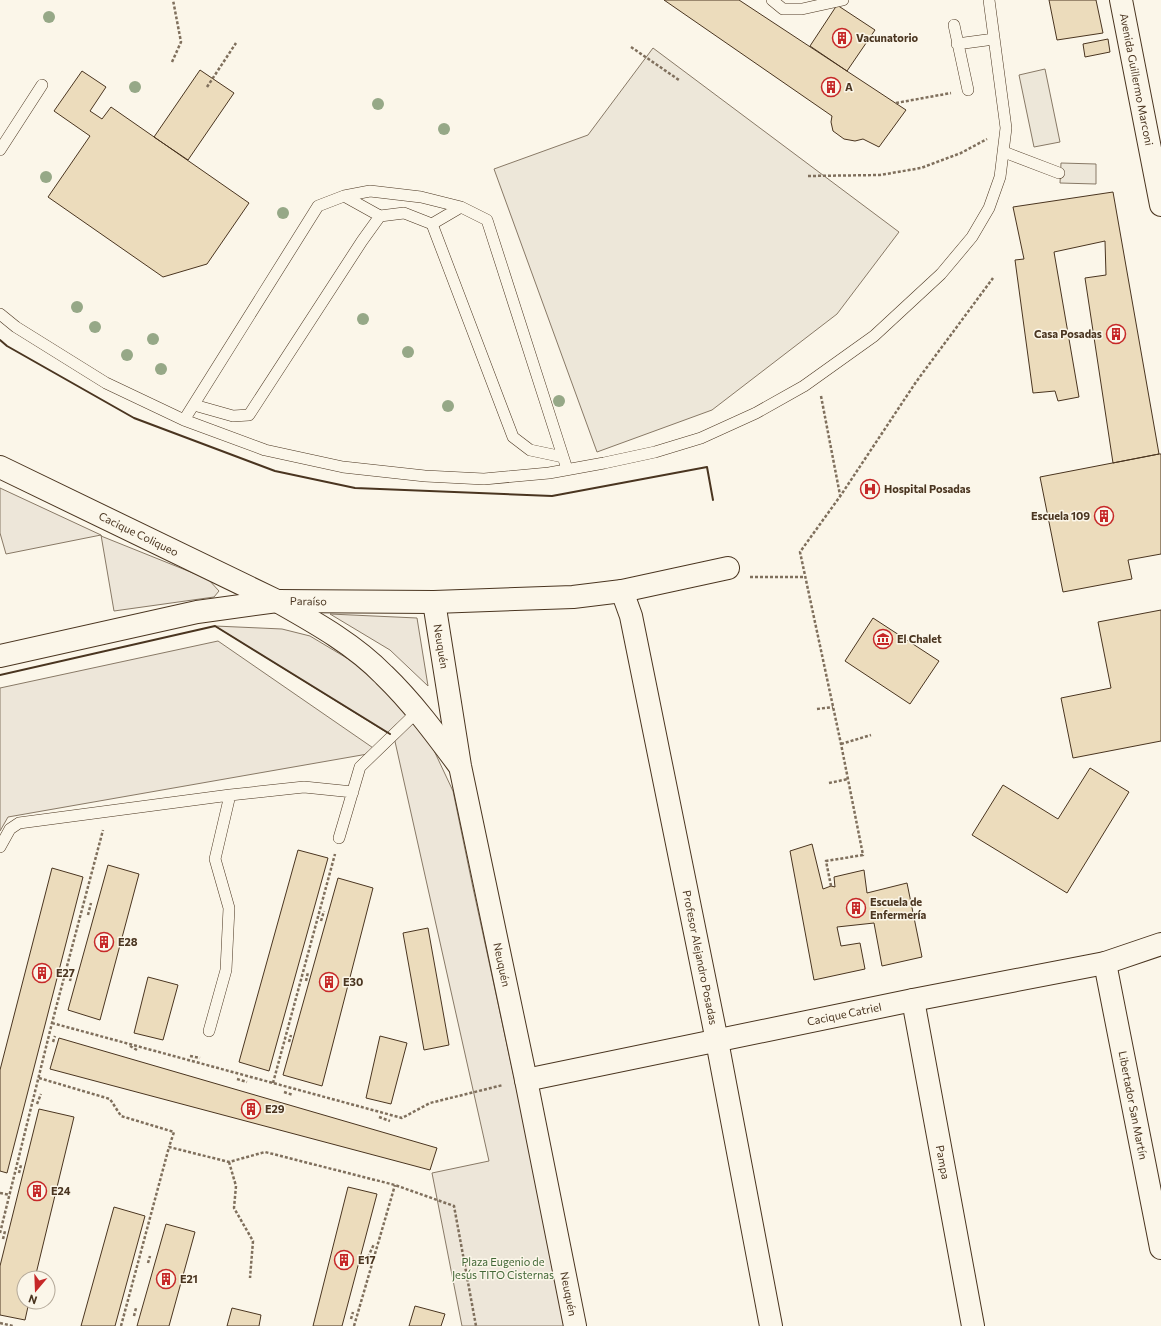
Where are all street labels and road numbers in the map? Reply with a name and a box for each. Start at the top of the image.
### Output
street label: Avenida Guillermo Marconi [1118,12,1156,147]
street label: Cacique Coliqueo [97,509,181,559]
street label: Paraíso [290,594,327,607]
street label: Neuquén [432,623,451,670]
street label: Profesor Alejandro Posadas [681,889,721,1026]
street label: Neuquén [491,941,513,988]
street label: Cacique Catriel [806,1000,883,1028]
street label: Libertador San Martín [1116,1050,1150,1161]
street label: Pampa [934,1144,953,1180]
street label: Neuquén [558,1270,580,1317]

